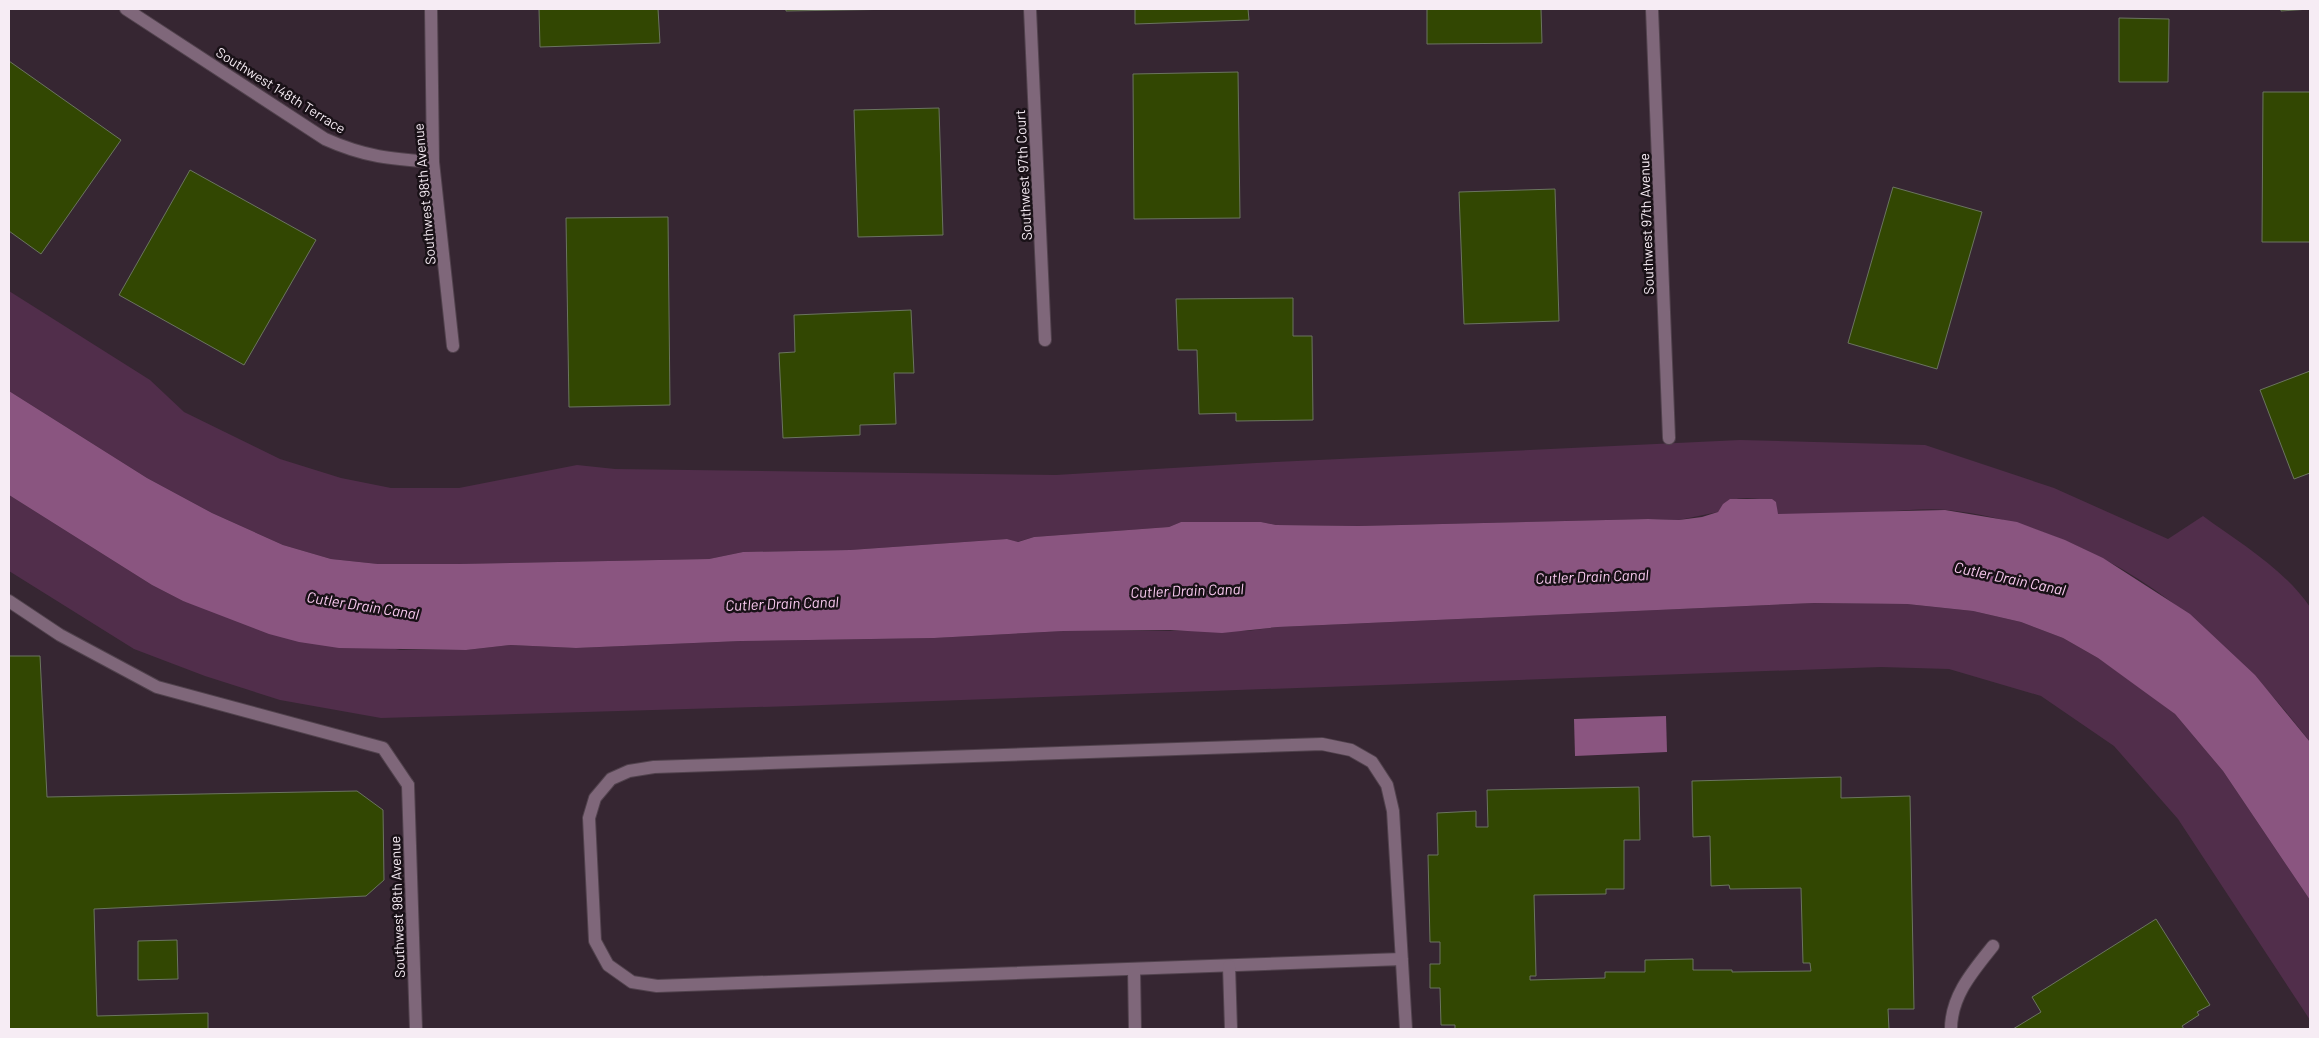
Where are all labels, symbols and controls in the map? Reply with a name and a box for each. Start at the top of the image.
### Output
street label: Southwest 148th Terrace [213,43,349,137]
street label: Southwest 97th Court [1011,109,1035,241]
street label: Southwest 98th Avenue [409,122,439,266]
street label: Southwest 97th Avenue [1635,153,1657,295]
water label: Cutler Drain Canal [1953,557,2068,599]
water label: Cutler Drain Canal [1535,565,1650,587]
water label: Cutler Drain Canal [1130,579,1245,601]
water label: Cutler Drain Canal [306,587,421,623]
water label: Cutler Drain Canal [725,592,840,614]
street label: Southwest 98th Avenue [386,836,408,978]

